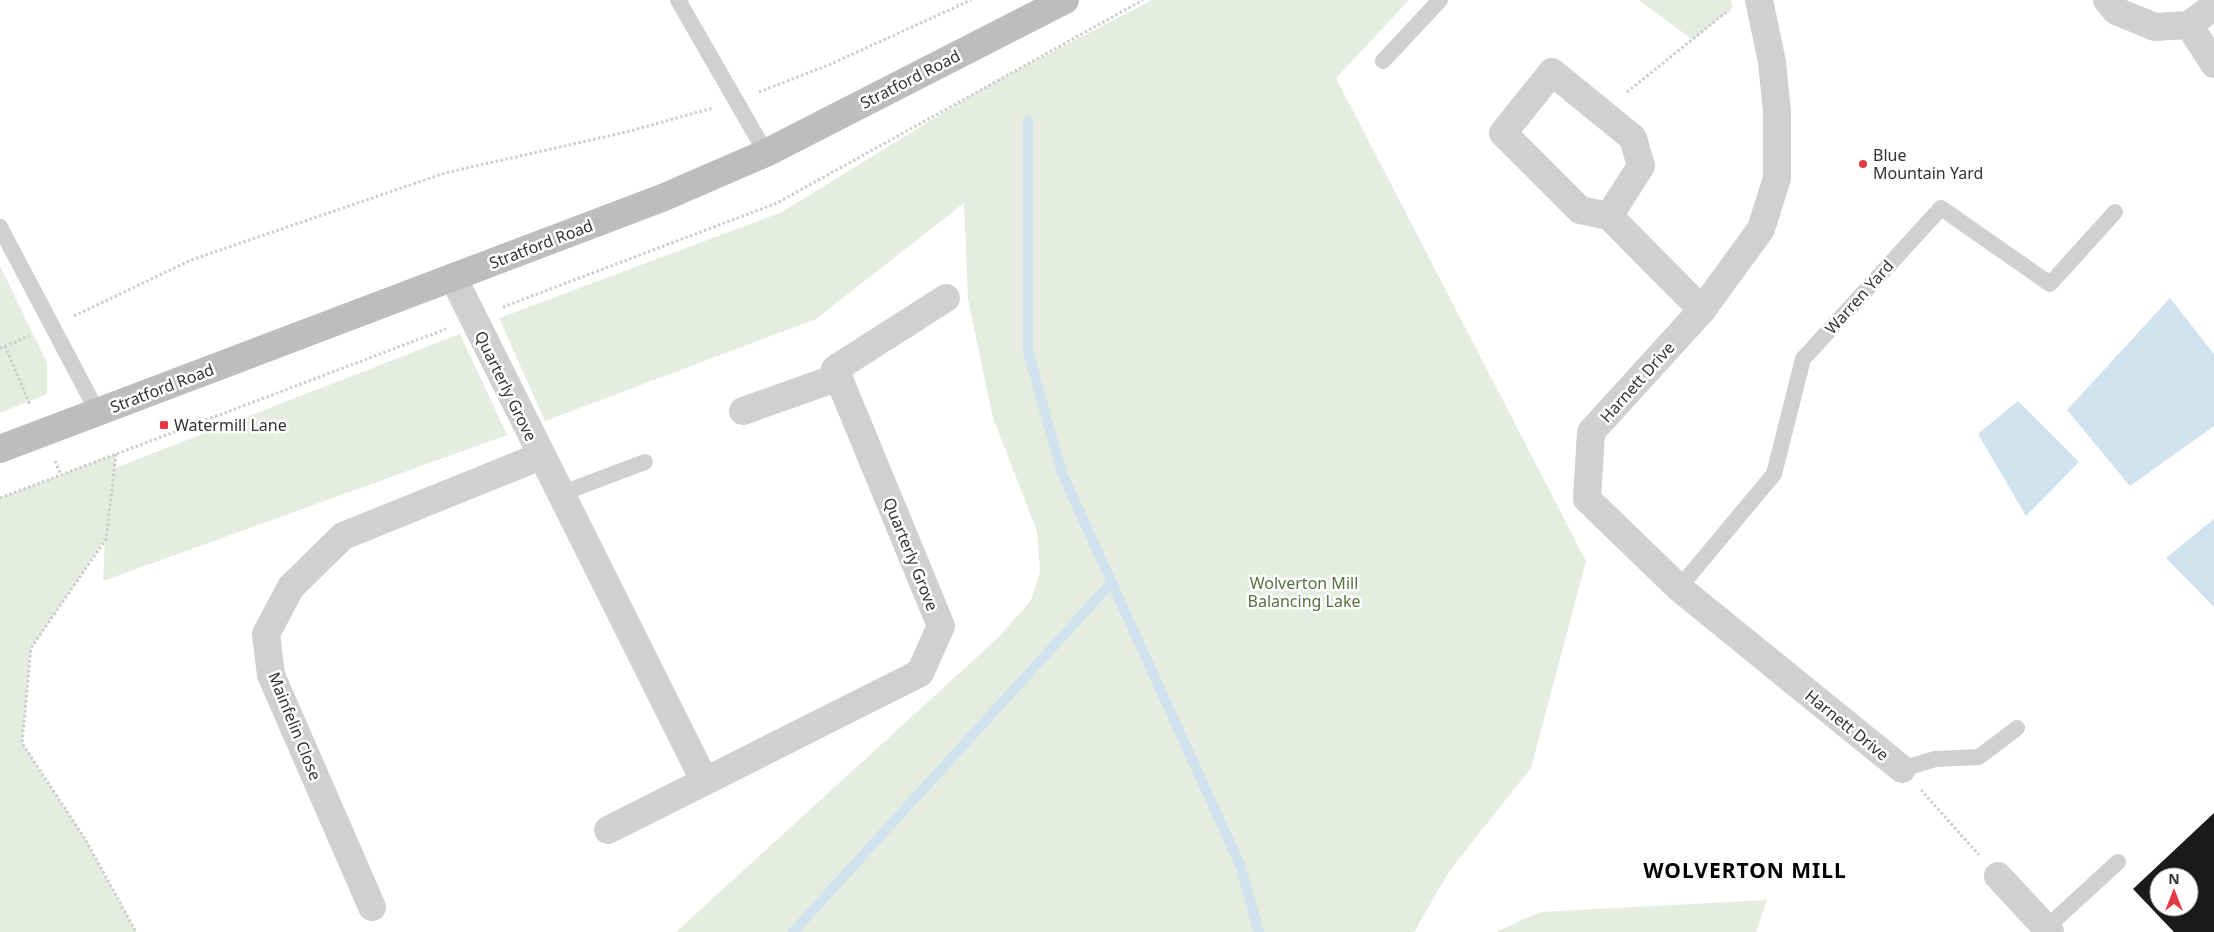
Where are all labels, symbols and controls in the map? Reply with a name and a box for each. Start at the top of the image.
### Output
street label: Stratford Road [856,44,964,114]
place label: Blue Mountain Yard [1873,144,1983,184]
marker: Blue Mountain Yard [1857,158,1869,170]
street label: Stratford Road [486,214,596,274]
street label: Warren Yard [1820,255,1898,339]
street label: Quarterly Grove [470,327,542,445]
street label: Harnett Drive [1595,337,1679,427]
street label: Stratford Road [107,358,217,418]
place label: Watermill Lane [174,414,287,436]
marker: Watermill Lane [158,419,170,431]
street label: Quarterly Grove [878,494,944,614]
park label: Wolverton Mill Balancing Lake [1248,572,1361,612]
street label: Mainfelin Close [263,669,327,783]
street label: Harnett Drive [1801,684,1893,766]
district label: WOLVERTON MILL [1643,856,1847,884]
north arrow [2149,867,2199,917]
text: N [2168,869,2180,888]

